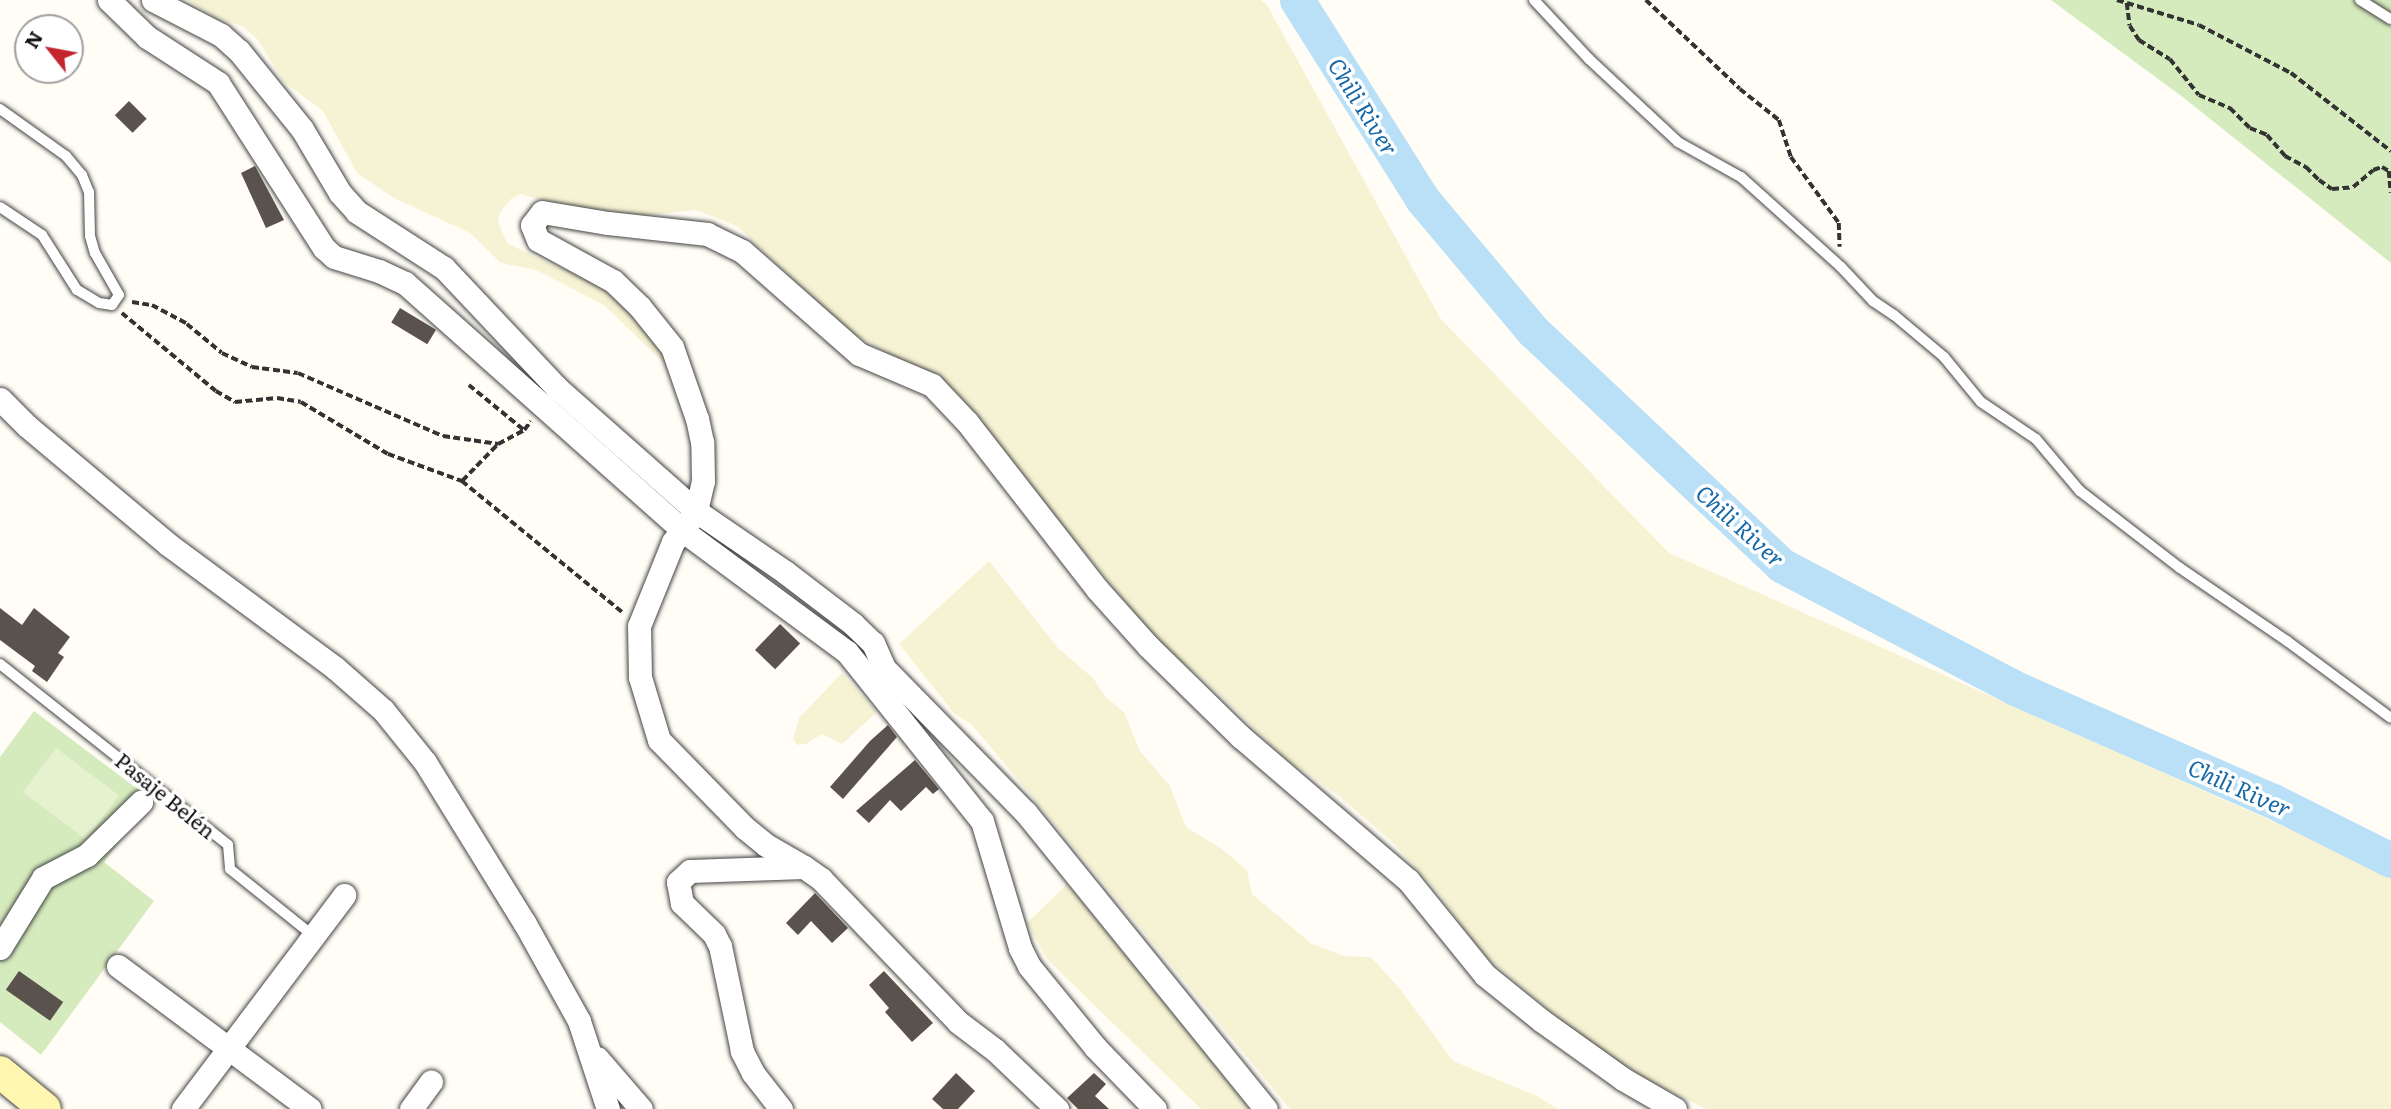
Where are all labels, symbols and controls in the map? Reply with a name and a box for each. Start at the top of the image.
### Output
north arrow [14,14,84,84]
text: N [17,25,49,53]
water label: Chili River [1323,52,1405,160]
water label: Chili River [1691,478,1791,572]
street label: Pasaje Belén [111,747,221,843]
water label: Chili River [2184,752,2296,822]

